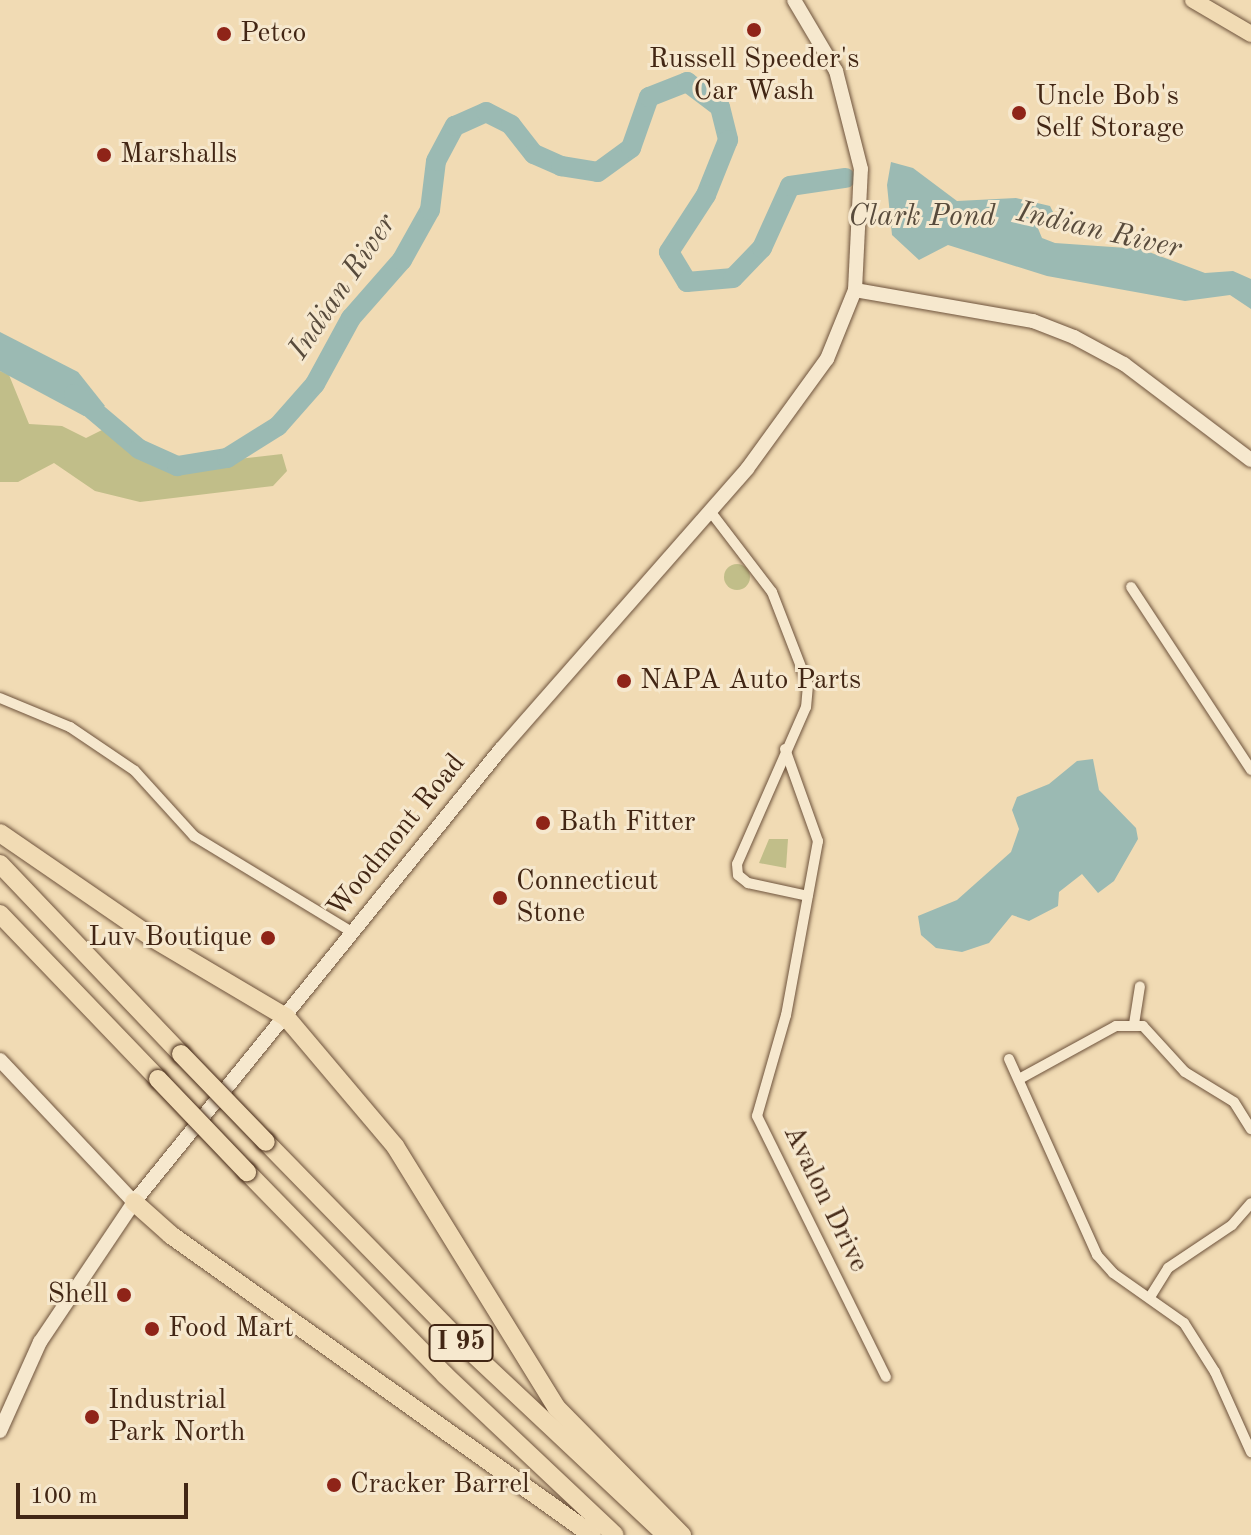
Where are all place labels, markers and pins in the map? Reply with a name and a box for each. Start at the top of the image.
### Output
place label: Petco [240,17,306,51]
marker: Russell Speeder's Car Wash [745,21,763,39]
marker: Petco [215,25,233,43]
place label: Russell Speeder's Car Wash [649,43,859,109]
place label: Uncle Bob's Self Storage [1035,80,1184,146]
marker: Uncle Bob's Self Storage [1010,104,1028,122]
place label: Marshalls [120,138,237,172]
marker: Marshalls [95,146,113,164]
place label: NAPA Auto Parts [640,664,861,698]
marker: NAPA Auto Parts [615,672,633,690]
place label: Bath Fitter [559,806,695,840]
marker: Bath Fitter [534,814,552,832]
place label: Connecticut Stone [516,865,658,931]
marker: Connecticut Stone [491,889,509,907]
place label: Luv Boutique [88,921,252,955]
marker: Luv Boutique [259,929,277,947]
place label: Shell [47,1278,108,1312]
marker: Shell [115,1286,133,1304]
place label: Food Mart [168,1312,294,1346]
marker: Food Mart [143,1320,161,1338]
place label: Industrial Park North [108,1384,245,1450]
marker: Industrial Park North [83,1408,101,1426]
place label: Cracker Barrel [350,1468,530,1502]
marker: Cracker Barrel [325,1476,343,1494]

